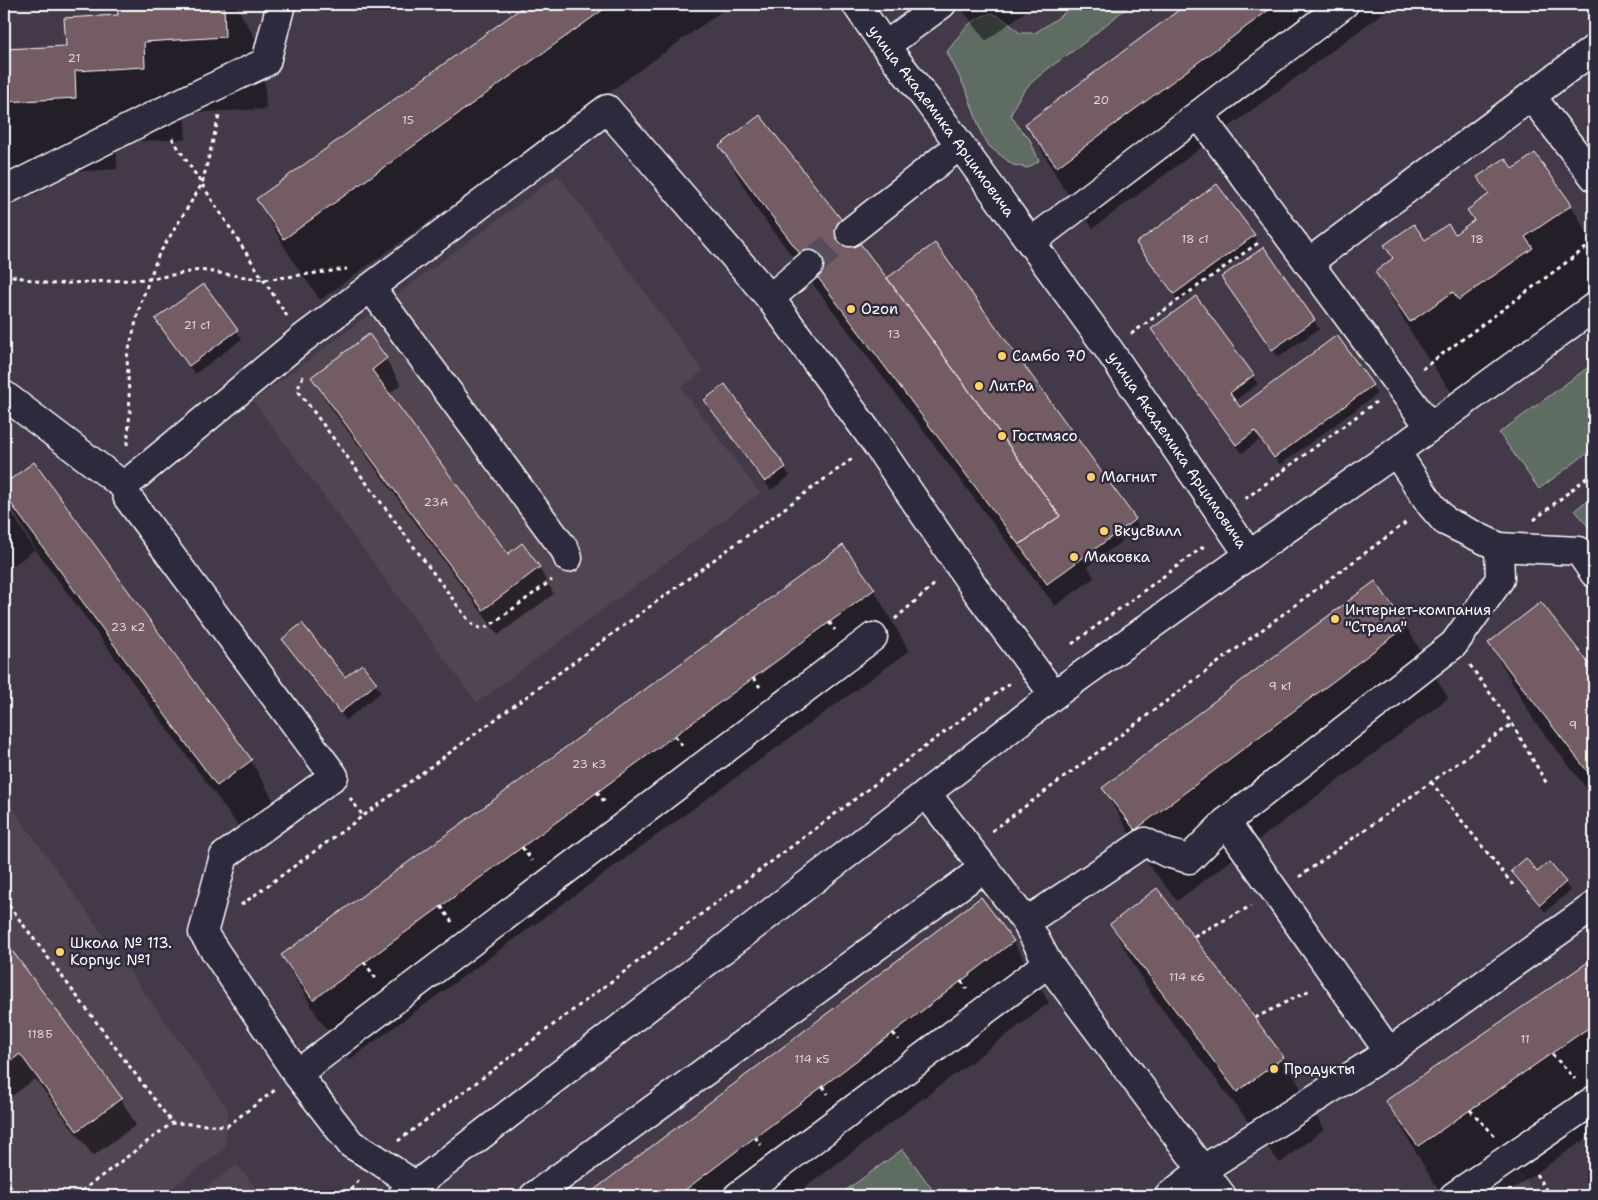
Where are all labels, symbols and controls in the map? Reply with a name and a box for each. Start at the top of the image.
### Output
street label: улица Академика Арцимовича [864,21,1019,222]
house number: 21 [68,50,80,66]
house number: 20 [1093,92,1109,108]
house number: 15 [402,112,414,128]
house number: 18 с1 [1181,231,1209,247]
house number: 18 [1470,231,1484,247]
place label: Ozon [861,299,898,319]
marker: Ozon [845,303,857,315]
house number: 21 с1 [183,317,211,333]
house number: 13 [888,326,900,342]
place label: Самбо 70 [1012,346,1086,366]
street label: улица Академика Арцимовича [1103,348,1252,553]
marker: Самбо 70 [996,350,1008,362]
place label: Лит.Ра [989,376,1035,396]
marker: Лит.Ра [973,380,985,392]
place label: Гостмясо [1012,426,1078,446]
marker: Гостмясо [996,430,1008,442]
place label: Магнит [1101,467,1157,487]
marker: Магнит [1085,471,1097,483]
house number: 23А [424,494,449,510]
place label: ВкусВилл [1114,521,1182,541]
marker: ВкусВилл [1098,525,1110,537]
place label: Маковка [1084,547,1151,567]
marker: Маковка [1068,551,1080,563]
place label: Интернет-компания "Стрела" [1345,600,1491,637]
marker: Интернет-компания "Стрела" [1329,613,1341,625]
house number: 23 к2 [111,619,145,635]
house number: 9 к1 [1268,678,1292,694]
house number: 9 [1569,717,1577,733]
house number: 23 к3 [572,756,606,772]
place label: Школа № 113. Корпус №1 [70,933,172,970]
marker: Школа № 113. Корпус №1 [54,946,66,958]
house number: 114 к6 [1169,969,1205,985]
house number: 118Б [27,1026,53,1042]
house number: 11 [1520,1031,1530,1047]
house number: 114 к5 [794,1051,830,1067]
place label: Продукты [1284,1059,1355,1079]
marker: Продукты [1268,1063,1280,1075]

